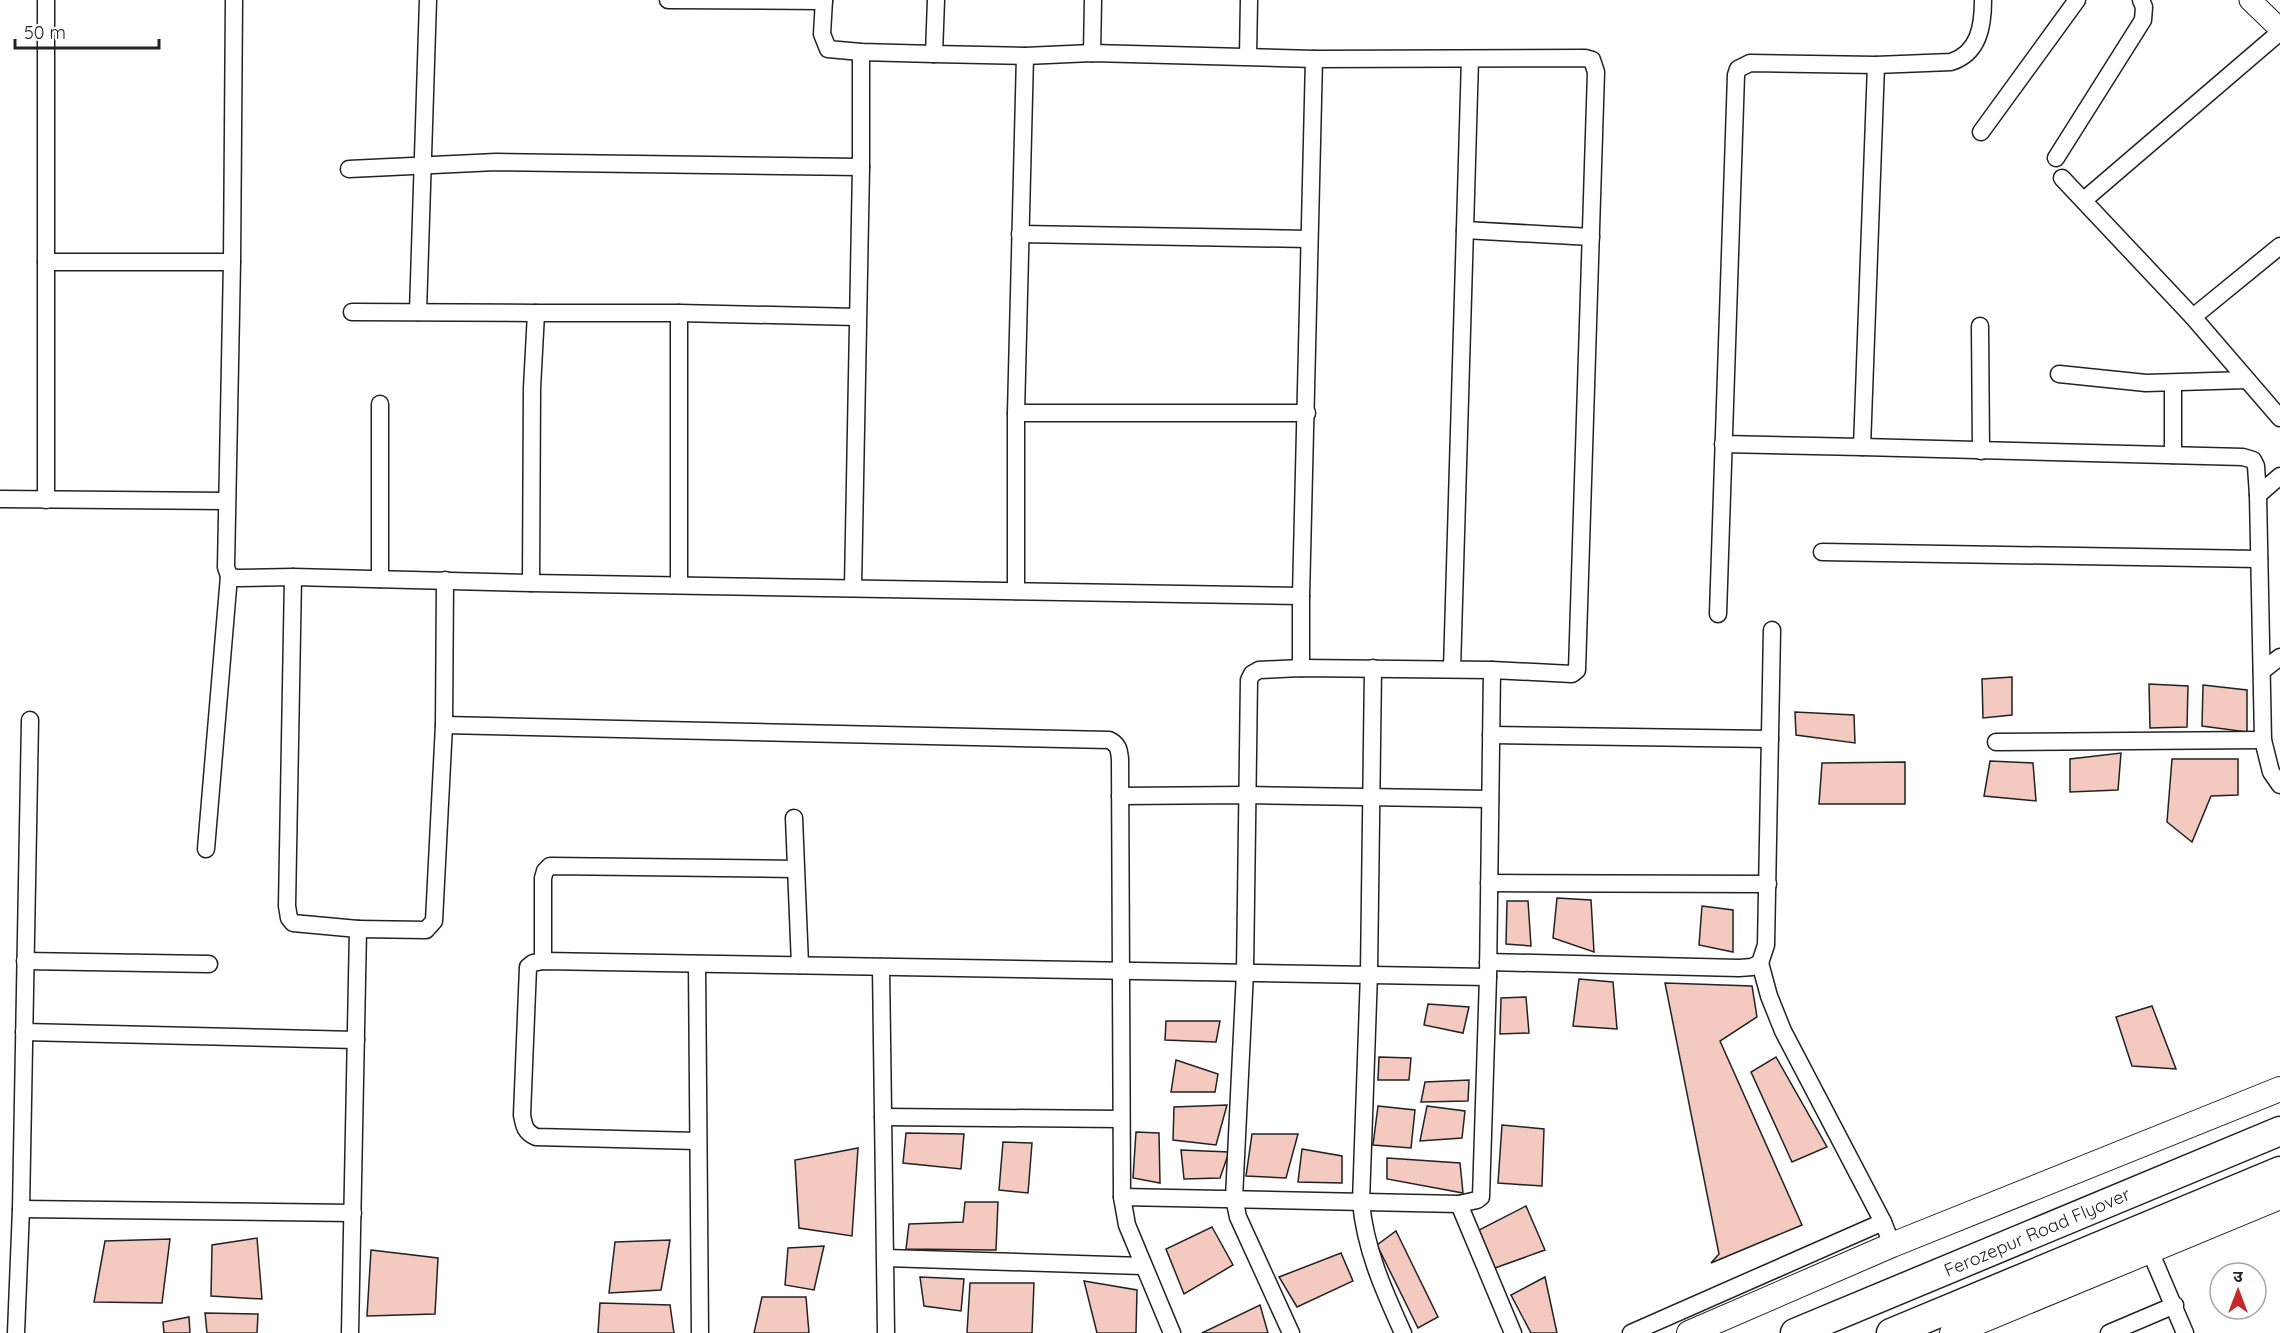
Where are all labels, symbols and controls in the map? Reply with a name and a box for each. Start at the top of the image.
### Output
scale bar [15,12,159,50]
text: 50 m [24,21,66,44]
street label: Ferozepur Road Flyover [1940,1182,2134,1282]
north arrow [2208,1261,2268,1321]
text: उ [2233,1266,2243,1286]

